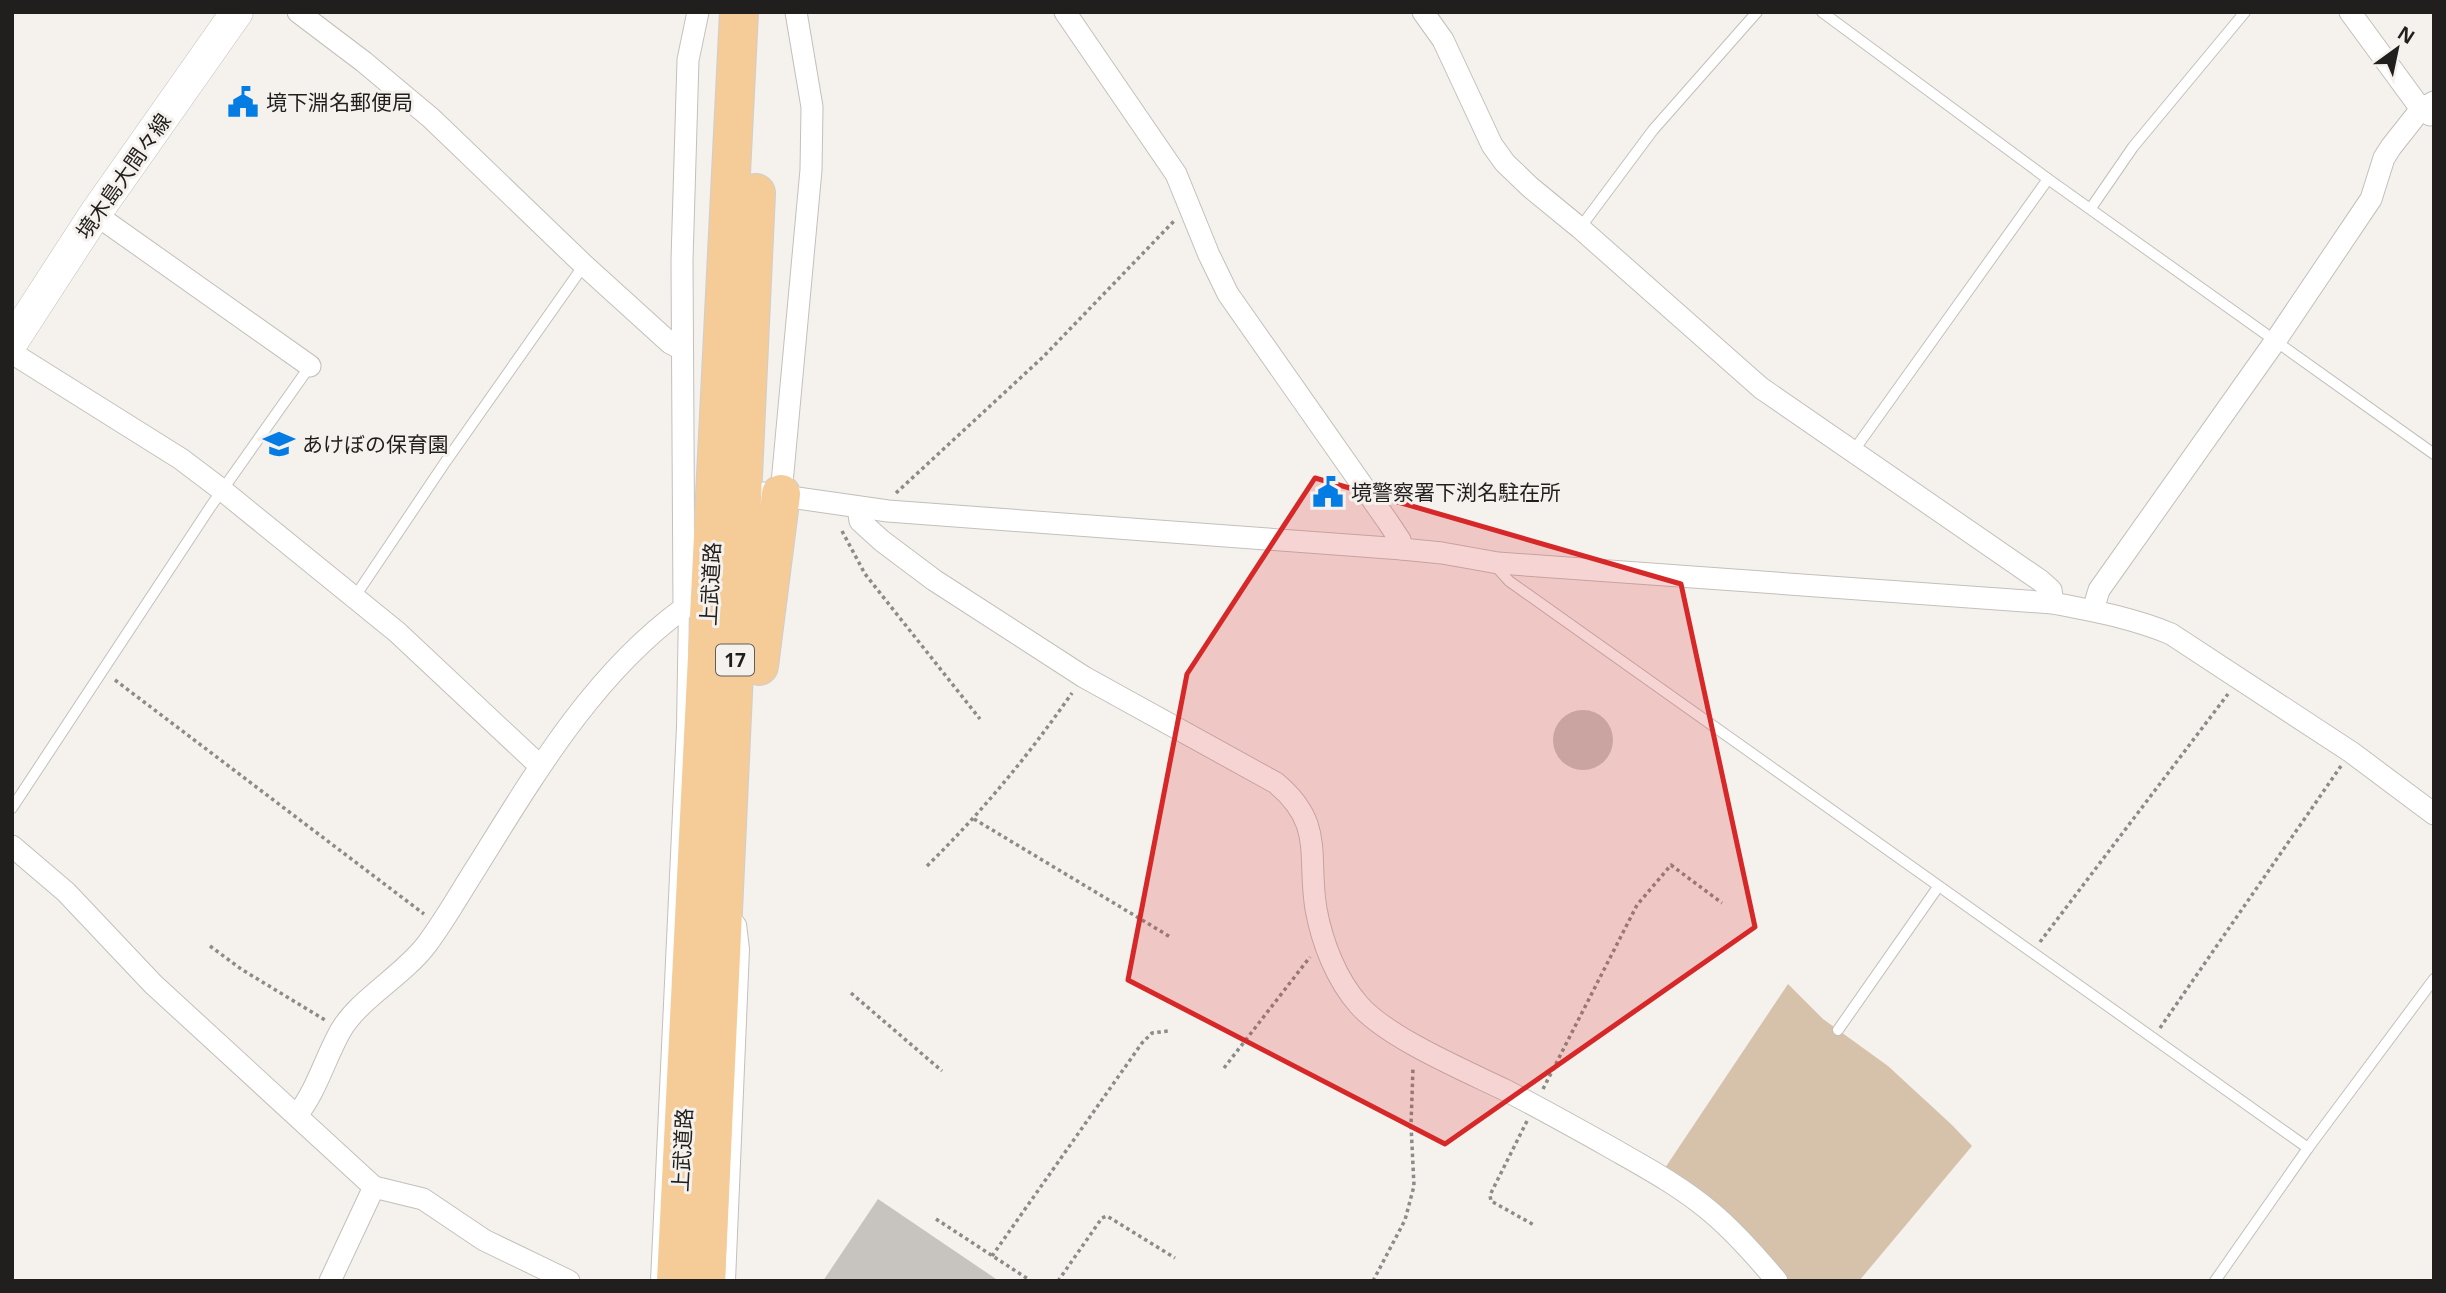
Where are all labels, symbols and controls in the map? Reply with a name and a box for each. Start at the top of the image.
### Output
north arrow [2362,14,2432,84]
text: N [2393,20,2420,50]
public building icon: 境下淵名郵便局 [226,85,260,119]
place label: 境下淵名郵便局 [266,88,413,116]
street label: 境木島大間々線 [69,108,177,244]
school or university icon: あけぼの保育園 [262,427,296,461]
place label: あけぼの保育園 [302,430,449,458]
public building icon: 境警察署下渕名駐在所 [1311,475,1345,509]
place label: 境警察署下渕名駐在所 [1351,478,1561,506]
street label: 上武道路 [694,541,726,627]
road number: 17 [716,645,754,676]
street label: 上武道路 [666,1107,698,1193]

